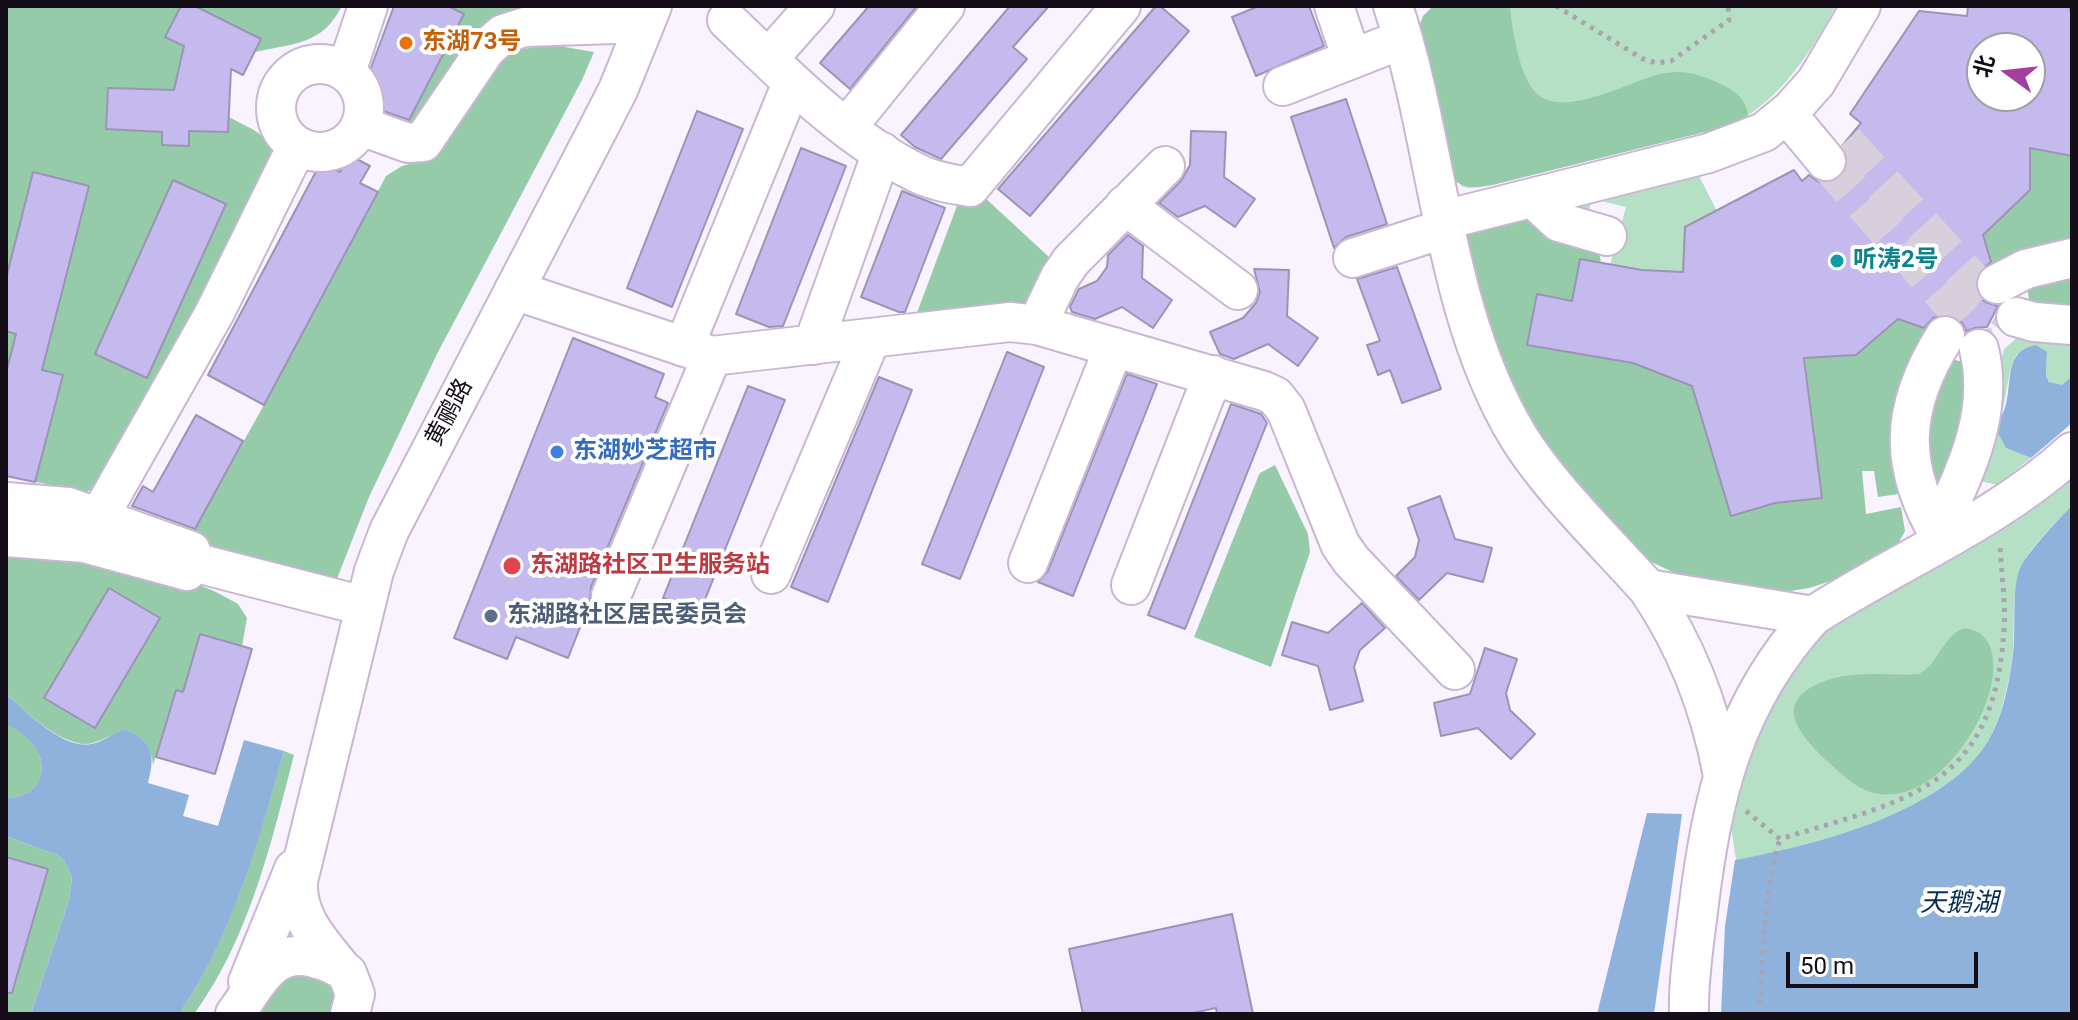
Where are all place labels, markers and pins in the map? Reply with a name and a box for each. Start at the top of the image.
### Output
place label: 东湖73号 [422,29,522,57]
marker: 东湖73号 [397,34,415,52]
place label: 听涛2号 [1853,247,1939,275]
marker: 听涛2号 [1828,252,1846,270]
place label: 东湖妙芝超市 [573,438,717,466]
marker: 东湖妙芝超市 [548,443,566,461]
place label: 东湖路社区卫生服务站 [530,552,770,580]
marker: 东湖路社区卫生服务站 [501,555,523,577]
place label: 东湖路社区居民委员会 [507,602,747,630]
marker: 东湖路社区居民委员会 [482,607,500,625]

